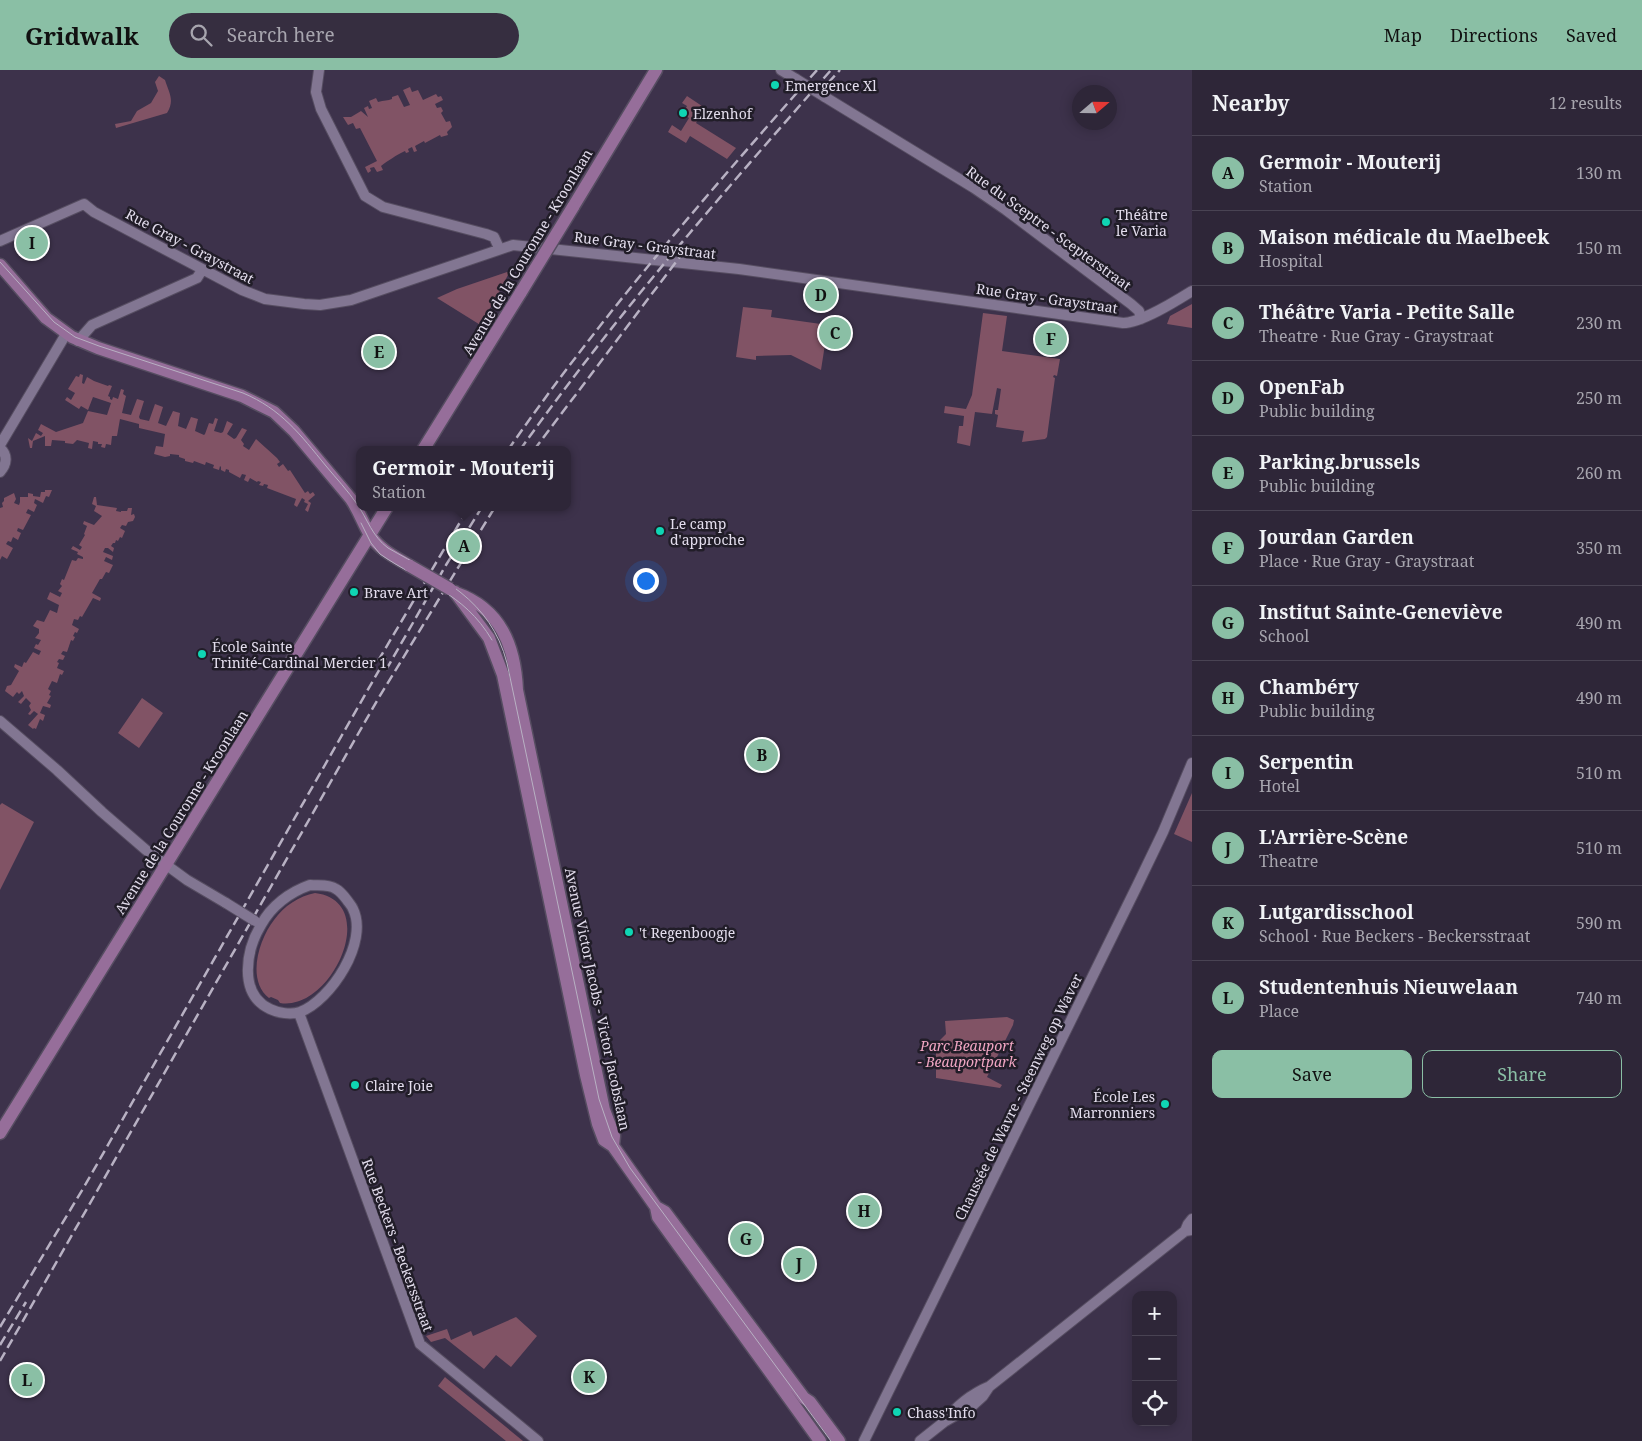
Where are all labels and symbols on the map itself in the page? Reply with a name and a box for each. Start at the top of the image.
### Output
place label: Emergence Xl [785,76,877,95]
marker: Emergence Xl [769,79,781,91]
north arrow [1072,85,1117,130]
place label: Elzenhof [693,104,754,123]
marker: Elzenhof [677,107,689,119]
street label: Avenue de la Couronne - Kroonlaan [458,145,596,359]
street label: Rue du Sceptre - Scepterstraat [963,162,1135,294]
street label: Rue Gray - Graystraat [123,204,258,288]
place label: Théâtre le Varia [1116,205,1168,240]
marker: Théâtre le Varia [1100,216,1112,228]
pin: I [16,224,48,262]
street label: Rue Gray - Graystraat [573,227,717,263]
pin: D [805,276,837,314]
street label: Rue Gray - Graystraat [975,279,1119,317]
pin: C [819,314,851,352]
pin: F [1035,320,1067,358]
pin: E [363,333,395,371]
place label: Le camp d'approche [670,514,745,549]
marker: Le camp d'approche [654,525,666,537]
pin: A [448,527,480,565]
your location [633,568,659,594]
place label: Brave Art [364,583,428,602]
marker: Brave Art [348,586,360,598]
place label: École Sainte Trinité-Cardinal Mercier 1 [212,637,387,672]
marker: École Sainte Trinité-Cardinal Mercier 1 [196,648,208,660]
street label: Avenue de la Couronne - Kroonlaan [110,706,252,918]
pin: B [746,736,778,774]
street label: Avenue Victor Jacobs - Victor Jacobslaan [561,866,635,1132]
place label: 't Regenboogje [639,923,735,942]
marker: 't Regenboogje [623,926,635,938]
street label: Chaussée de Wavre - Steenweg op Waver [950,970,1086,1223]
park label: Parc Beauport - Beauportpark [917,1036,1018,1071]
place label: Claire Joie [365,1076,433,1095]
marker: Claire Joie [349,1079,361,1091]
place label: École Les Marronniers [1070,1087,1155,1122]
marker: École Les Marronniers [1159,1098,1171,1110]
street label: Rue Beckers - Beckersstraat [358,1156,438,1334]
pin: H [848,1192,880,1230]
pin: G [730,1220,762,1258]
pin: J [783,1245,815,1283]
pin: K [573,1358,605,1396]
pin: L [11,1361,43,1399]
place label: Chass'Info [907,1403,976,1422]
marker: Chass'Info [891,1406,903,1418]

